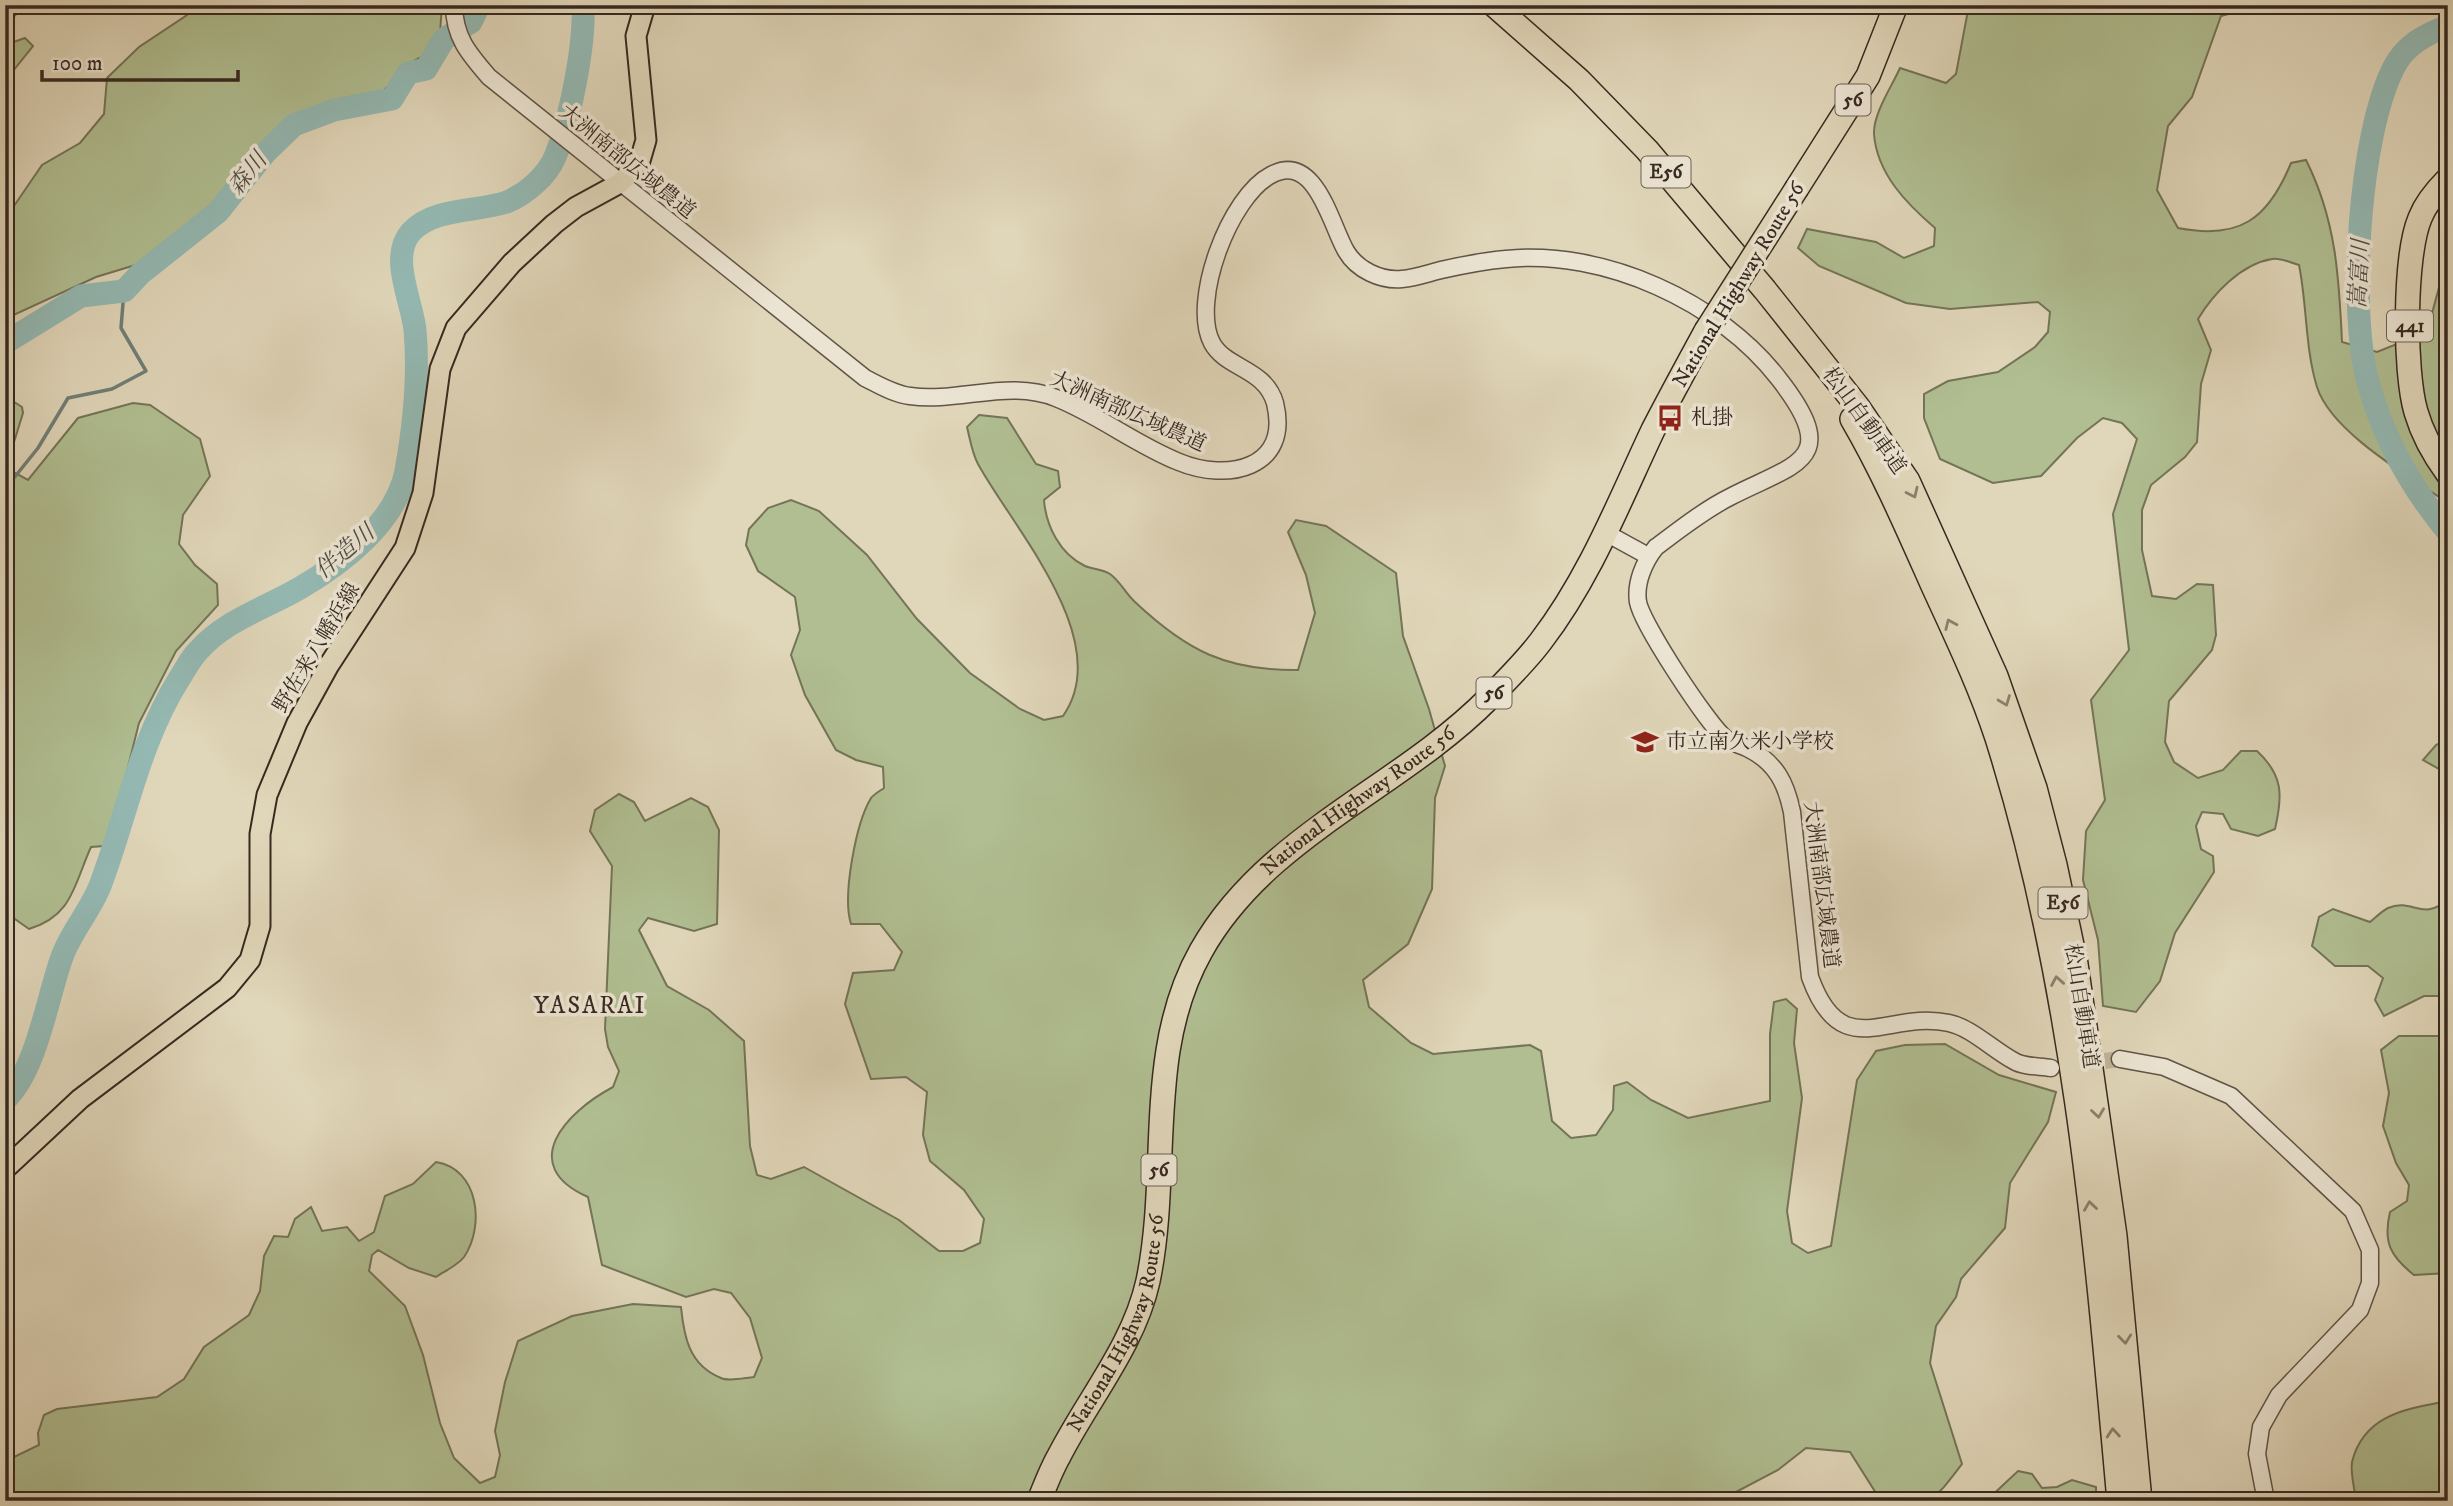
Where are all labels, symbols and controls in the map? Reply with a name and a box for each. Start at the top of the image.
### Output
scale bar [42,38,238,82]
text: 100 m [52,51,103,77]
road number: 56 [1836,85,1870,116]
street label: 大洲南部広域農道 [554,99,700,225]
water label: 森川 [222,145,276,201]
road number: E56 [1642,156,1690,188]
street label: National Highway Route 56 [1667,177,1811,392]
water label: 嵩富川 [2344,236,2376,309]
road number: 441 [2387,310,2433,342]
street label: 松山自動車道 [1816,362,1912,480]
street label: 大洲南部広域農道 [1046,366,1210,458]
bus stop icon: 札掛 [1655,403,1685,433]
place label: 札掛 [1691,405,1733,431]
one-way arrow [1905,486,1919,498]
water label: 伴造川 [309,517,383,585]
street label: 野佐来八幡浜線 [268,578,366,718]
one-way arrow [1944,618,1958,631]
road number: 56 [1476,678,1512,708]
one-way arrow [1997,695,2011,707]
street label: National Highway Route 56 [1256,720,1462,881]
school or university icon: 市立南久米小学校 [1630,727,1660,757]
place label: 市立南久米小学校 [1666,729,1834,755]
street label: 大洲南部広域農道 [1798,800,1844,970]
road number: E56 [2038,888,2088,918]
street label: 松山自動車道 [2058,942,2104,1070]
one-way arrow [2050,976,2065,987]
district label: YASARAI [534,991,646,1021]
one-way arrow [2091,1107,2106,1119]
road number: 56 [1142,1154,1176,1186]
one-way arrow [2083,1201,2098,1212]
street label: National Highway Route 56 [1062,1212,1170,1437]
one-way arrow [2117,1333,2132,1345]
one-way arrow [2106,1427,2121,1438]

